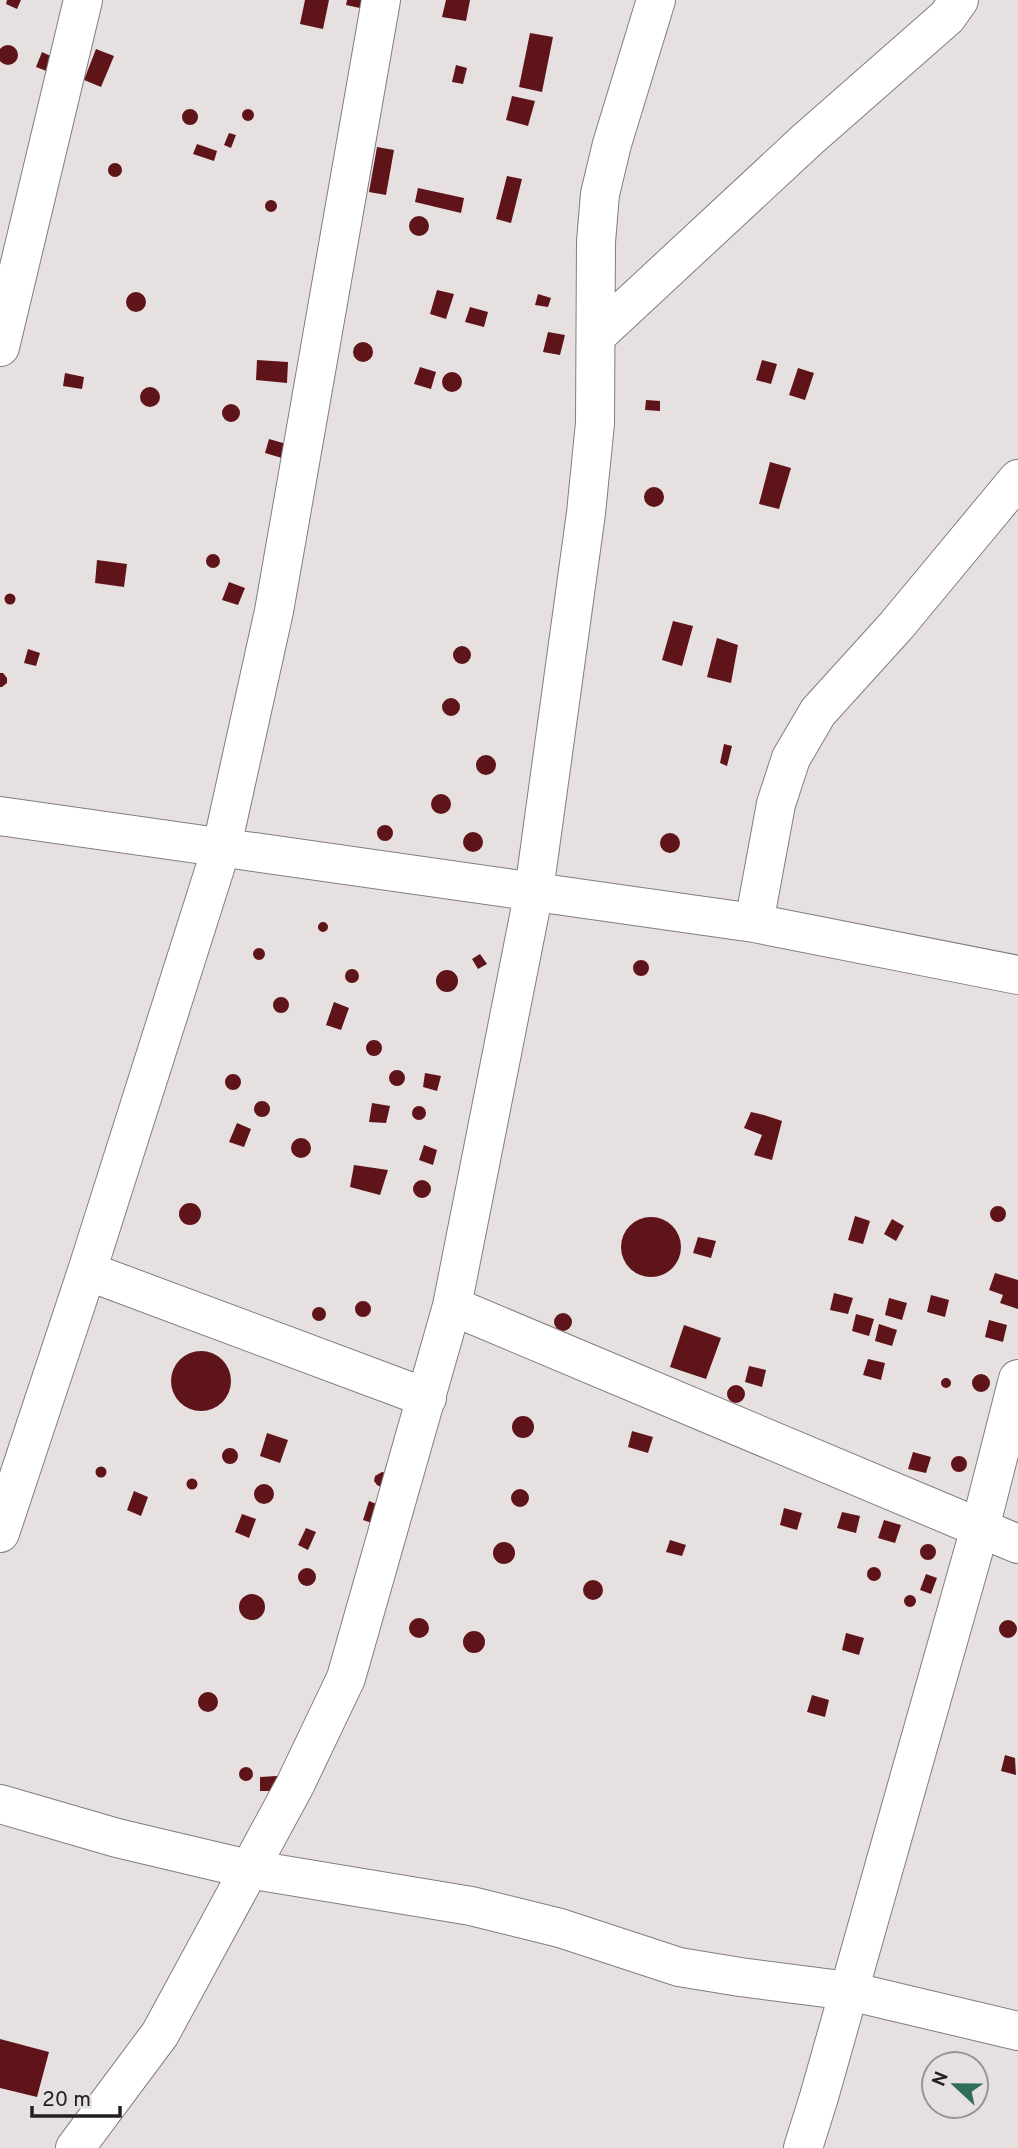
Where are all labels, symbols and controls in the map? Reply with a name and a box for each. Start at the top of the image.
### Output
north arrow [920,2050,990,2120]
text: N [927,2069,955,2090]
scale bar [32,2074,119,2118]
text: 20 m [42,2087,91,2114]

